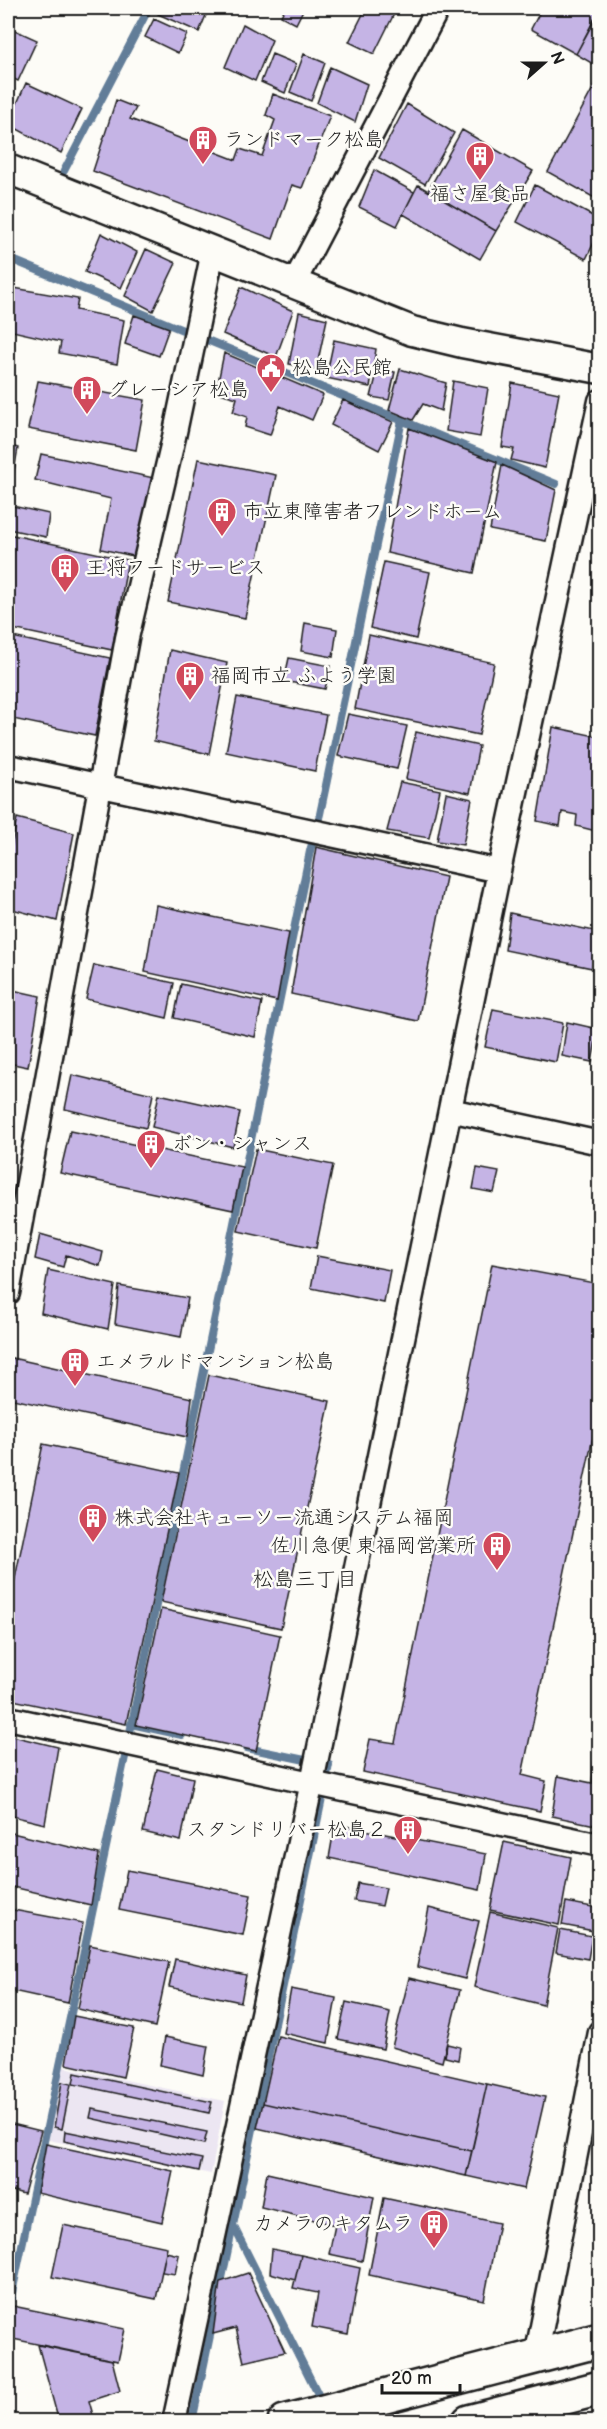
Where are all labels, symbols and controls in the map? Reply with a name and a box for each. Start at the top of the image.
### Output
north arrow [514,33,574,93]
text: N [546,49,568,67]
building icon: ランドマーク松島 [187,124,219,166]
place label: ランドマーク松島 [224,128,384,152]
building icon: 福さ屋食品 [464,140,496,182]
place label: 福さ屋食品 [430,182,530,206]
public building icon: 松島公民館 [255,352,287,394]
place label: 松島公民館 [292,356,392,380]
building icon: グレーシア松島 [71,374,103,416]
place label: グレーシア松島 [108,378,249,402]
building icon: 市立東障害者フレンドホーム [206,496,238,538]
place label: 市立東障害者フレンドホーム [243,500,502,524]
building icon: 王将フードサービス [49,552,81,594]
place label: 王将フードサービス [86,556,266,580]
building icon: 福岡市立 ふよう学園 [174,660,206,702]
place label: 福岡市立 ふよう学園 [211,664,396,688]
building icon: ボン・シャンス [135,1128,167,1170]
place label: ボン・シャンス [172,1132,312,1156]
building icon: エメラルドマンション松島 [59,1346,91,1388]
place label: エメラルドマンション松島 [96,1350,334,1374]
building icon: 株式会社キューソー流通システム福岡 [77,1502,109,1544]
place label: 株式会社キューソー流通システム福岡 [114,1506,454,1530]
building icon: 佐川急便 東福岡営業所 [481,1530,513,1572]
place label: 佐川急便 東福岡営業所 [271,1534,476,1558]
district label: 松島三丁目 [253,1567,358,1592]
building icon: スタンドリバー松島２ [392,1814,424,1856]
place label: スタンドリバー松島２ [187,1818,387,1842]
building icon: カメラのキタムラ [418,2208,450,2250]
place label: カメラのキタムラ [253,2212,413,2236]
scale bar [382,2357,460,2395]
text: 20 m [391,2368,432,2389]

